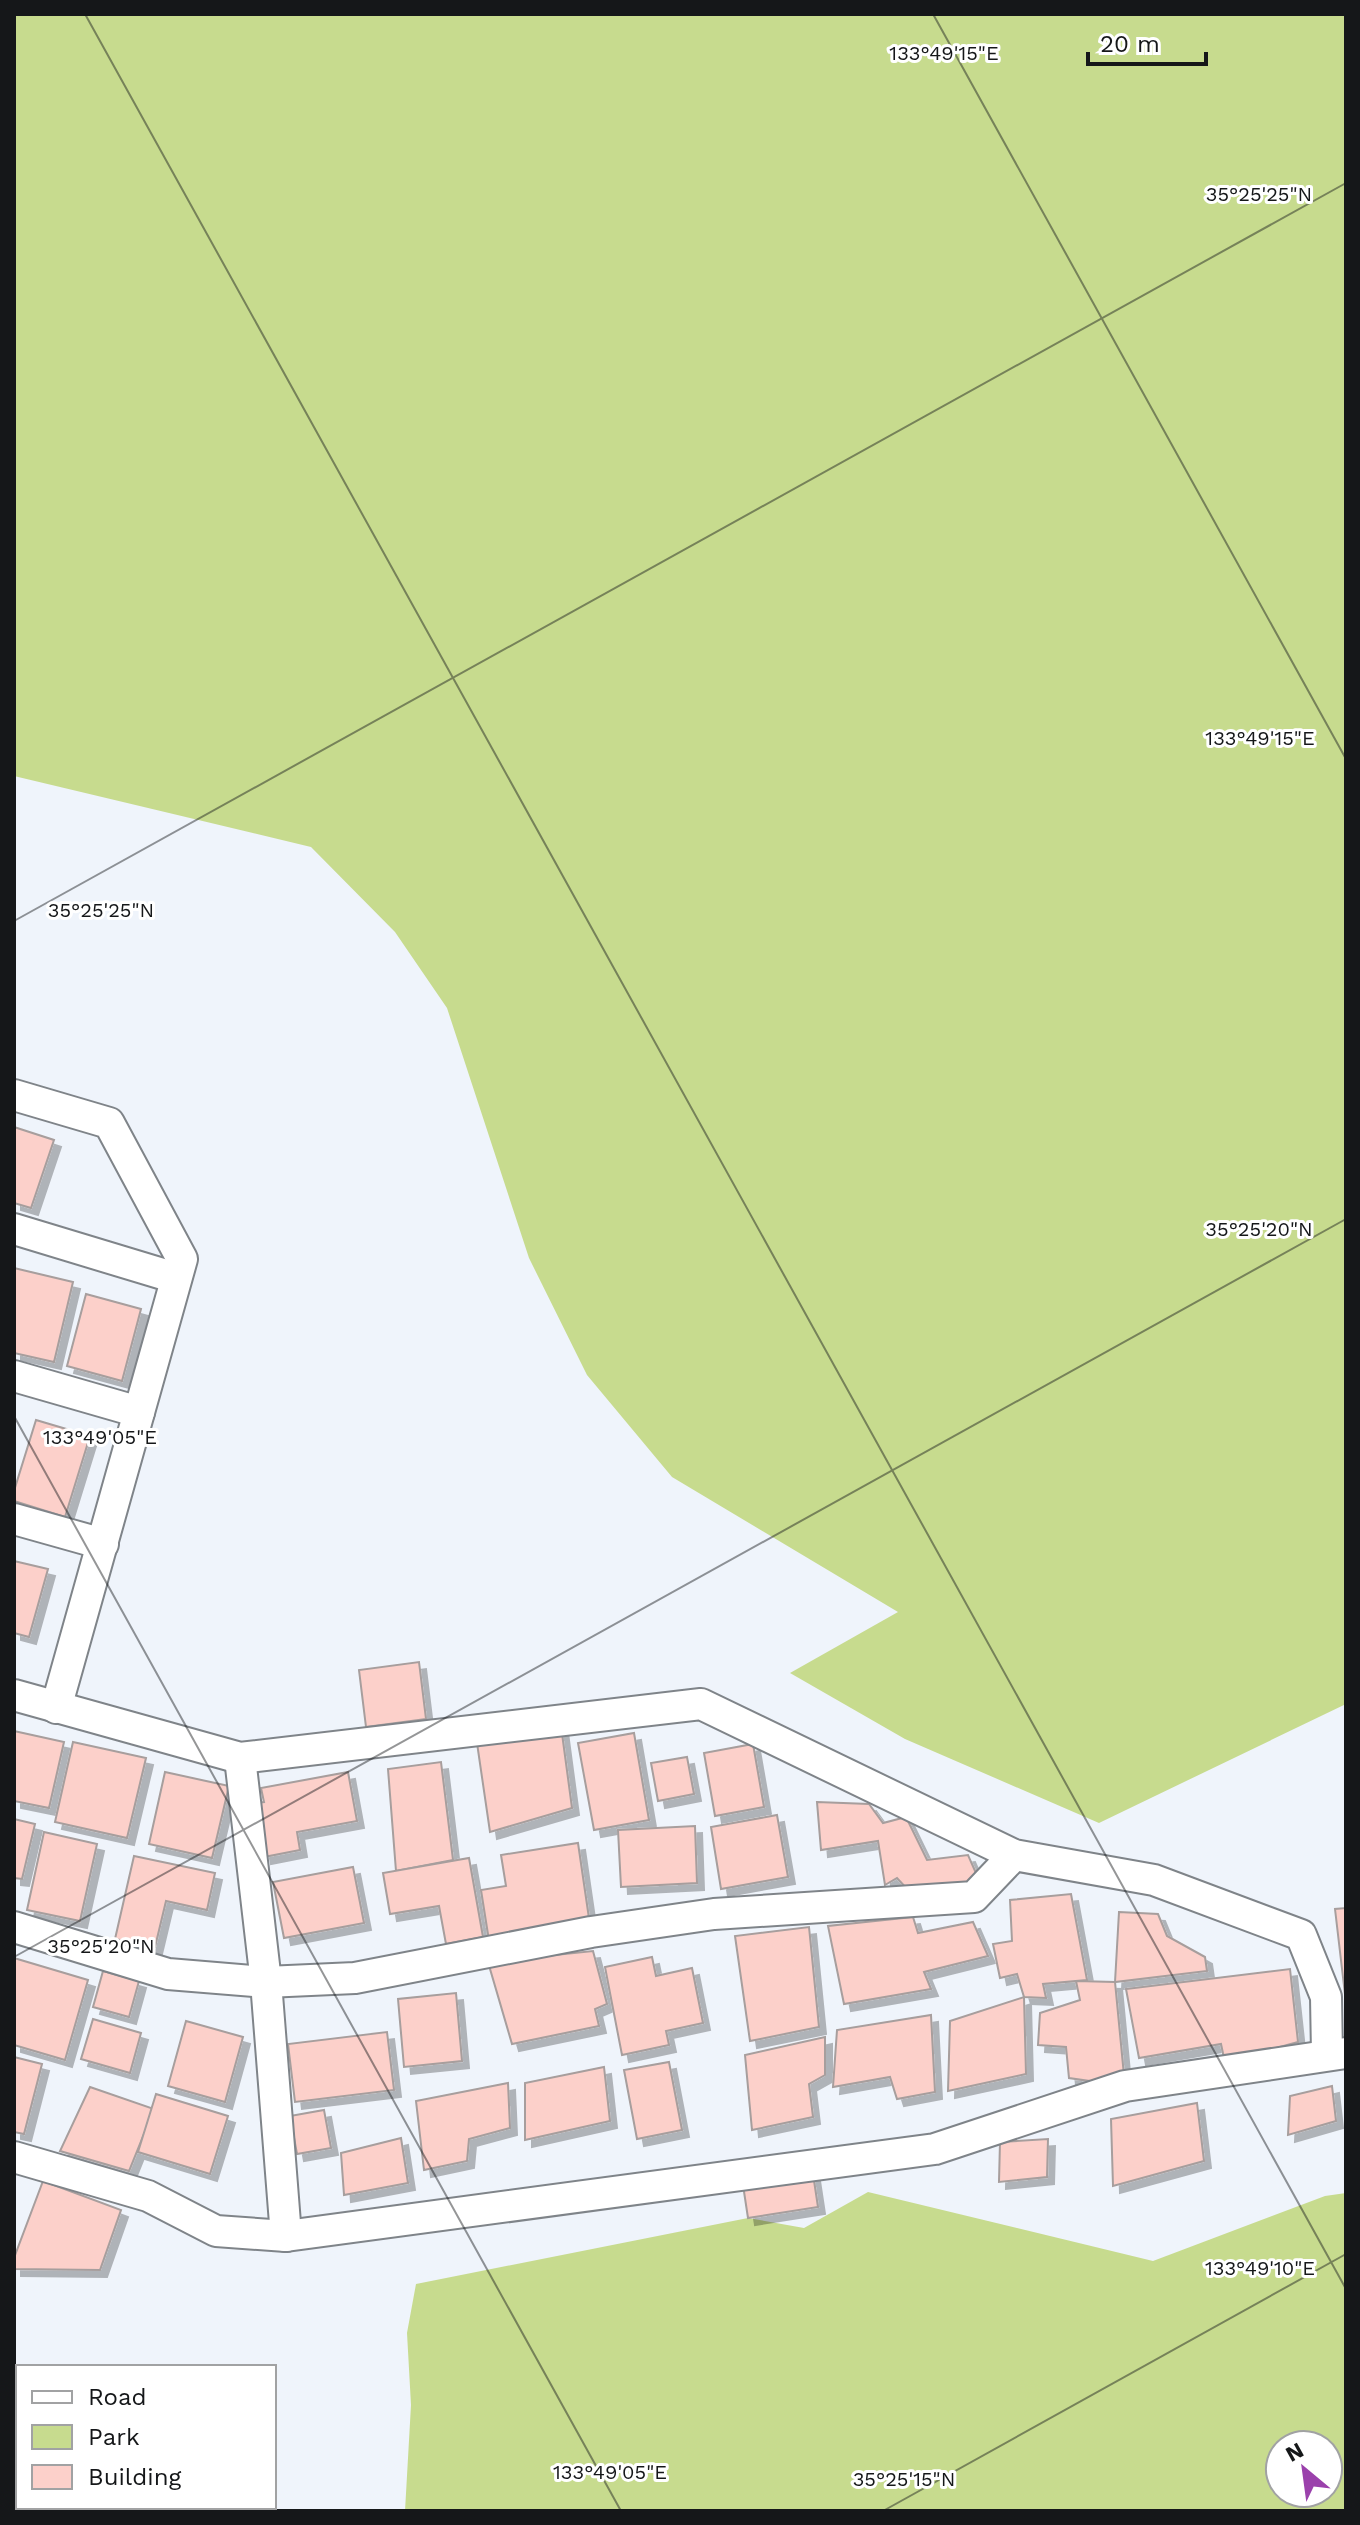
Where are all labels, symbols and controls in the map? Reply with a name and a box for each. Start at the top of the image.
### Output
scale bar [1088,16,1206,66]
text: 20 m [1100,30,1160,58]
text: 133°49'15"E [889,41,999,65]
text: 35°25'25"N [1206,182,1312,206]
text: 133°49'15"E [1205,726,1315,750]
text: 35°25'25"N [48,898,154,922]
text: 35°25'20"N [1205,1217,1313,1241]
text: 133°49'05"E [43,1425,157,1449]
text: 35°25'20"N [47,1934,155,1958]
text: 133°49'10"E [1205,2256,1315,2280]
legend [16,2365,276,2509]
text: Road [88,2383,147,2411]
text: Park [88,2423,140,2451]
north arrow [1264,2429,1344,2509]
text: N [1281,2437,1308,2467]
text: 133°49'05"E [553,2460,667,2484]
text: Building [88,2463,181,2491]
text: 35°25'15"N [853,2467,955,2491]

